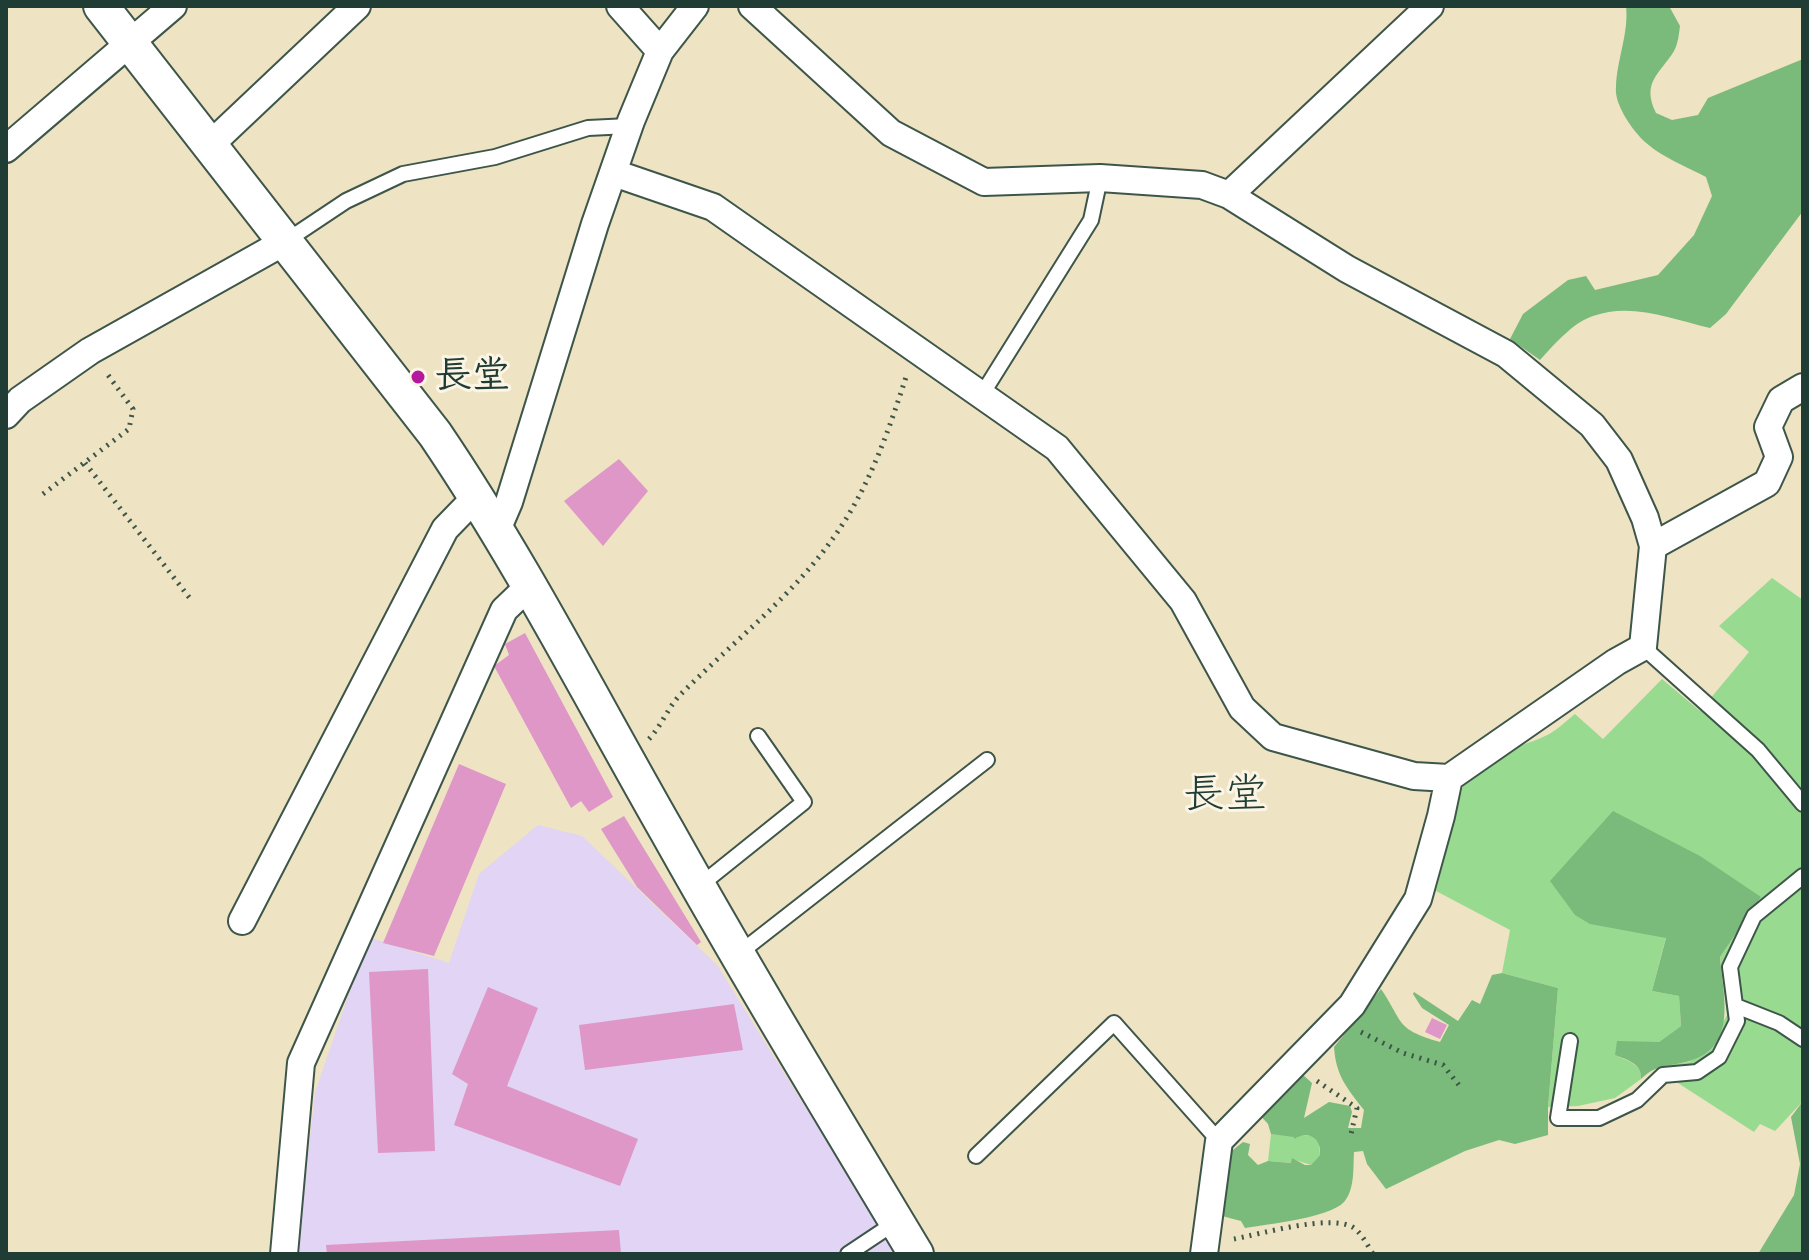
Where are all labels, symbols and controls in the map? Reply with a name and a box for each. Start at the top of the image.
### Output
place label: 長堂 [434,354,510,400]
marker: 長堂 [409,368,427,386]
district label: 長堂 [1183,771,1267,821]

